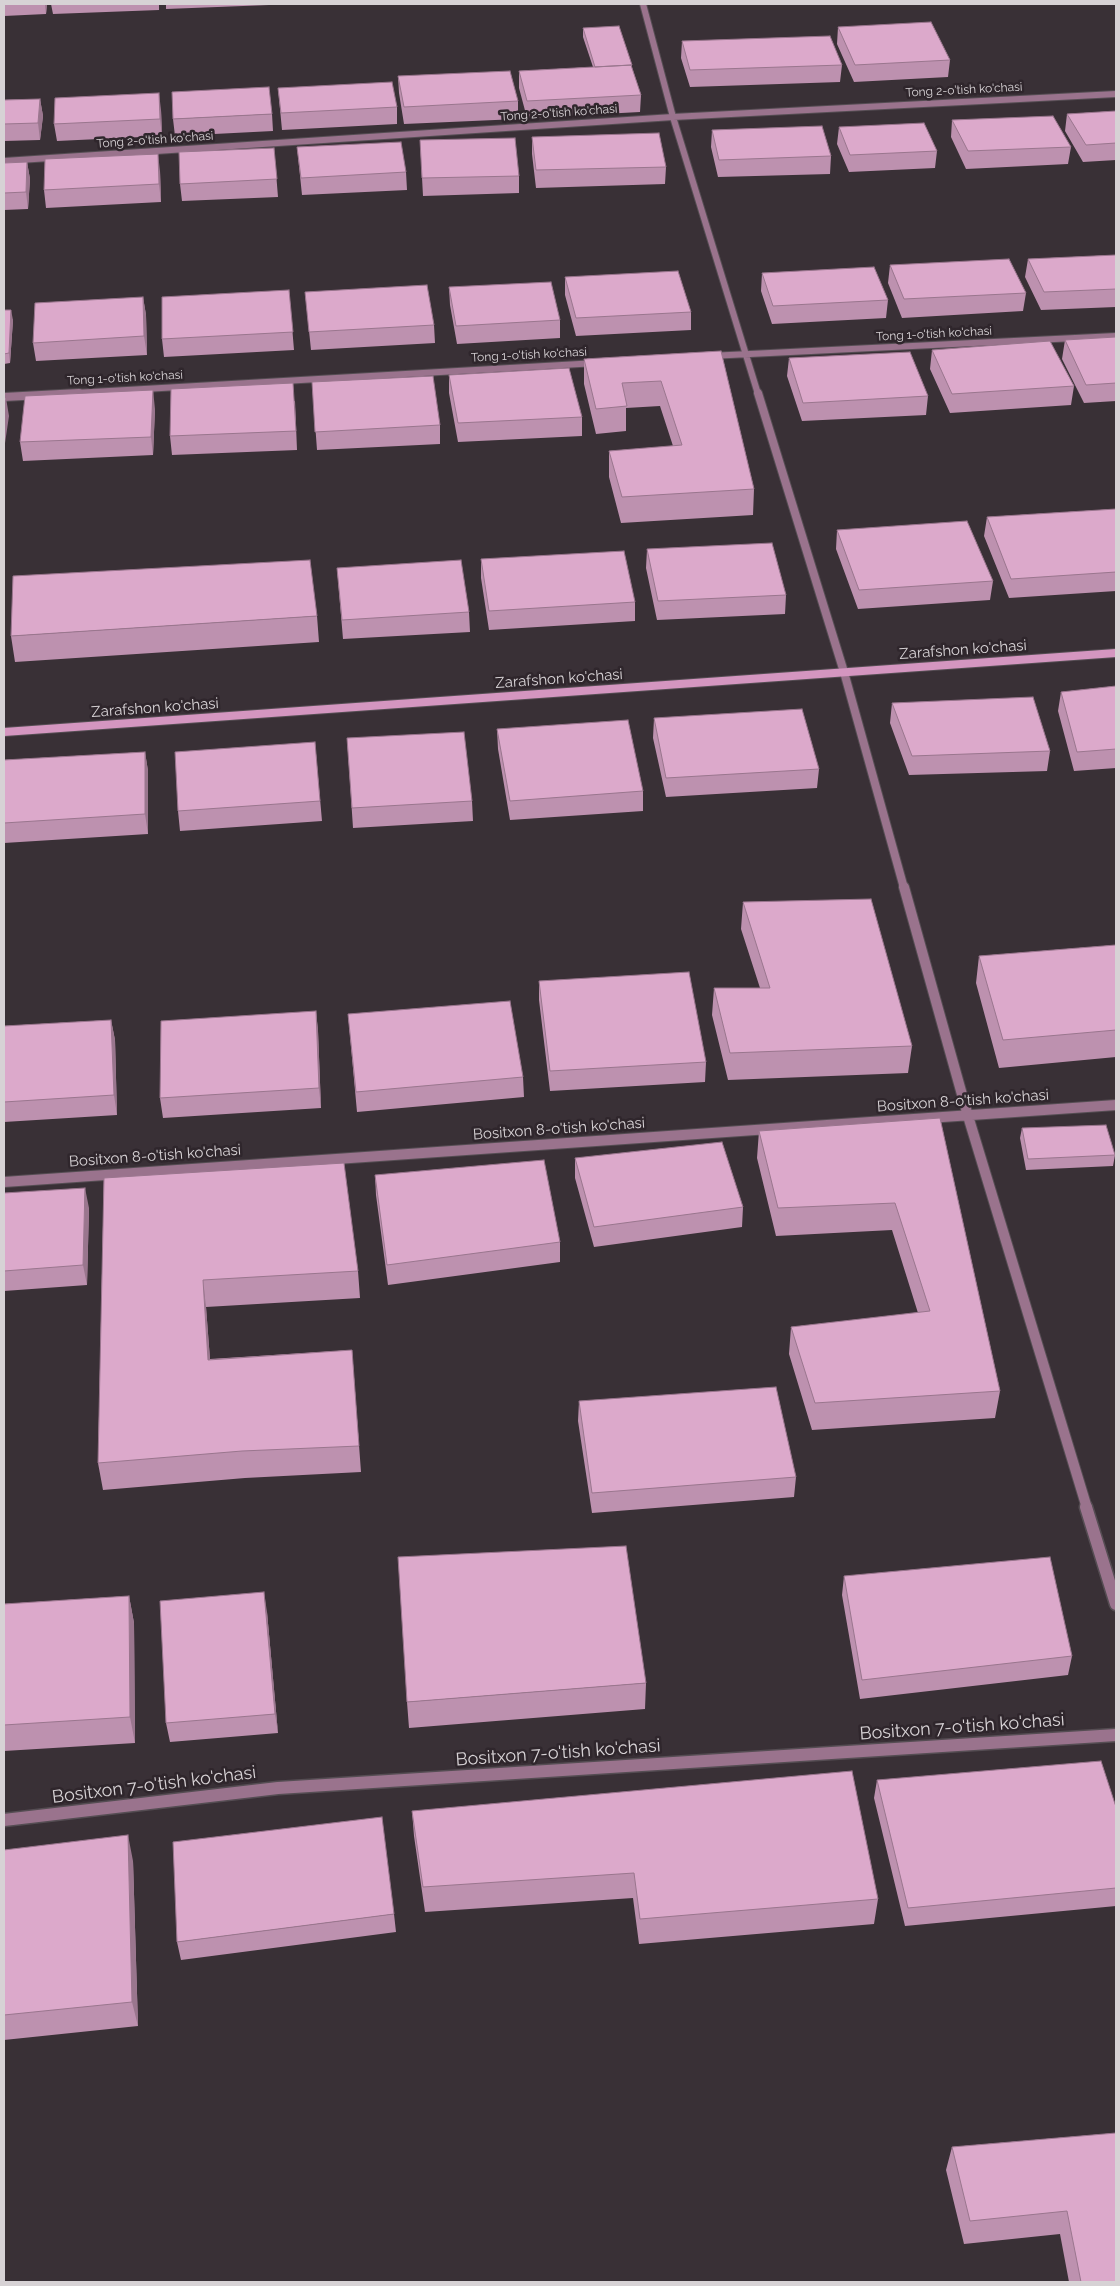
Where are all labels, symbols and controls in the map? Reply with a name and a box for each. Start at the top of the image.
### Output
street label: Tong 2-o'tish ko'chasi [905,80,1023,100]
street label: Tong 2-o'tish ko'chasi [500,102,618,124]
street label: Tong 2-o'tish ko'chasi [96,129,214,151]
street label: Tong 1-o'tish ko'chasi [876,324,992,344]
street label: Tong 1-o'tish ko'chasi [471,345,587,365]
street label: Tong 1-o'tish ko'chasi [67,368,183,388]
street label: Zarafshon ko'chasi [899,637,1027,663]
street label: Zarafshon ko'chasi [495,666,623,692]
street label: Zarafshon ko'chasi [91,695,219,721]
street label: Bositxon 8-o'tish ko'chasi [876,1086,1050,1116]
street label: Bositxon 8-o'tish ko'chasi [472,1114,646,1144]
street label: Bositxon 8-o'tish ko'chasi [68,1141,242,1171]
street label: Bositxon 7-o'tish ko'chasi [859,1709,1065,1745]
street label: Bositxon 7-o'tish ko'chasi [455,1735,661,1771]
street label: Bositxon 7-o'tish ko'chasi [51,1762,257,1808]

